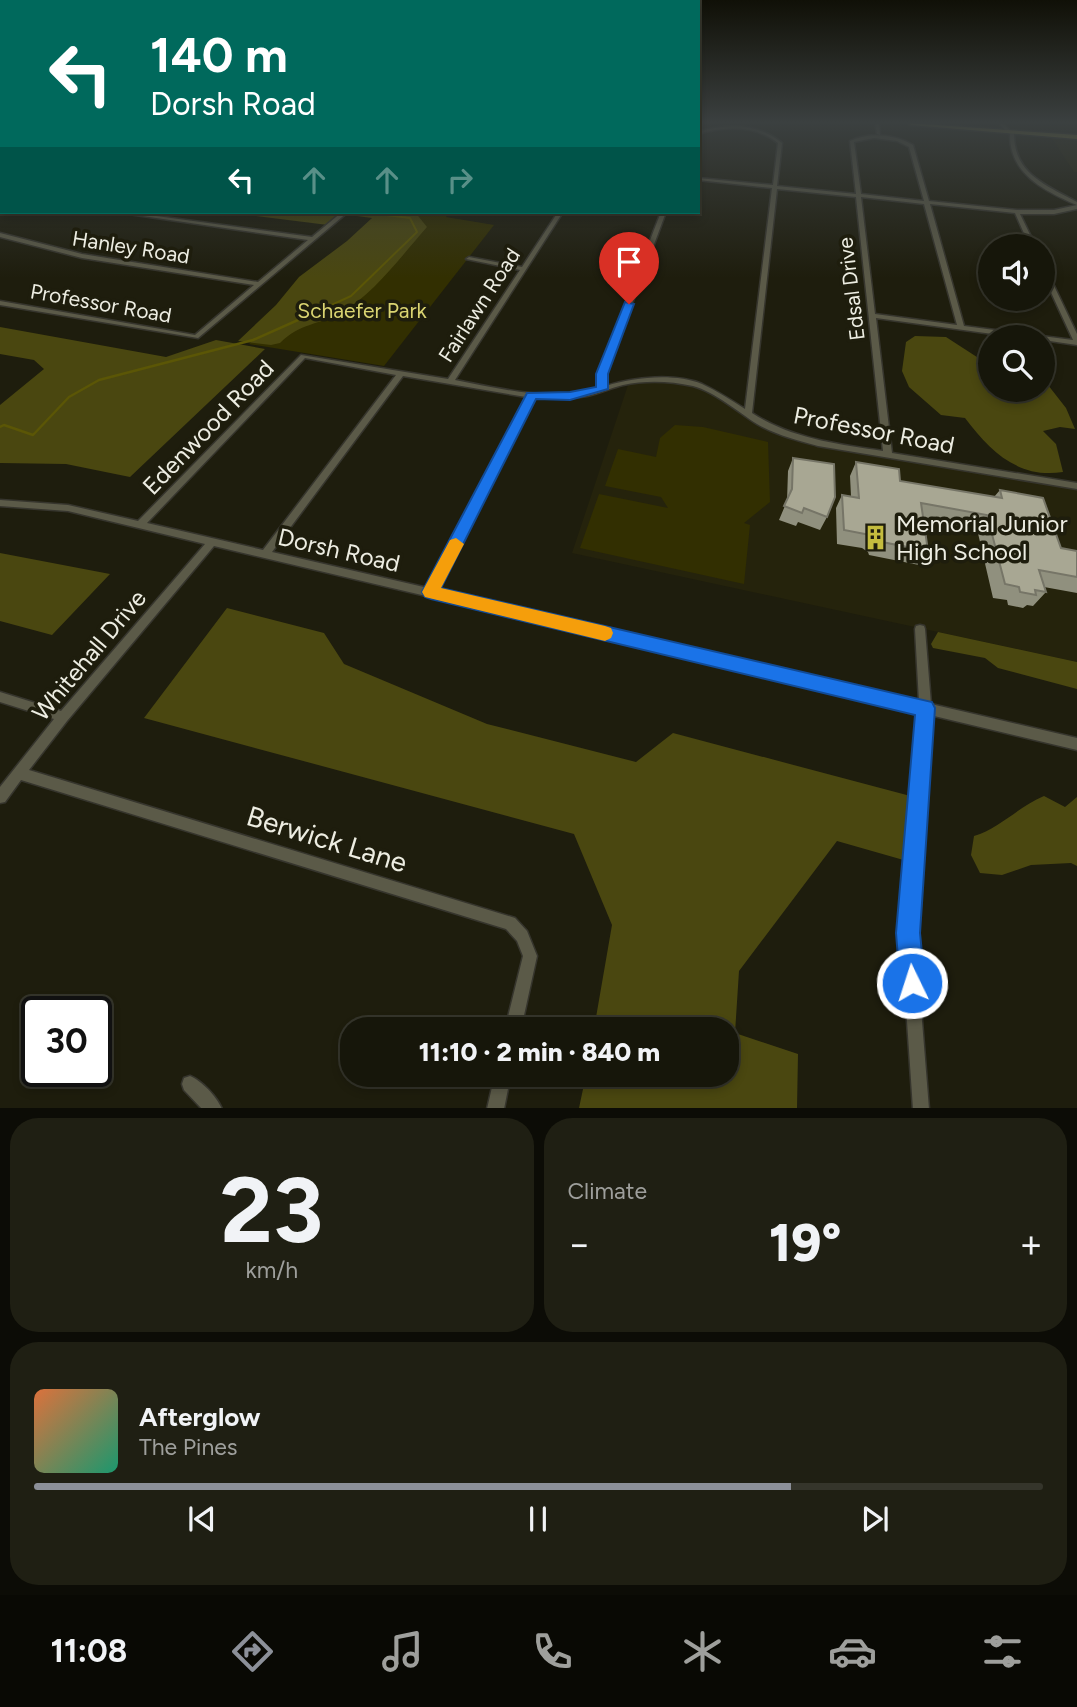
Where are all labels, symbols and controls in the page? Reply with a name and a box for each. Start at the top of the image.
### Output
text: 140 m [150,25,288,84]
icon: left [35,28,126,119]
text: Dorsh Road [150,85,316,123]
icon: left [222,161,260,199]
icon: ahead [295,161,333,199]
icon: ahead [368,161,406,199]
icon: right [441,161,479,199]
street label: Hanley Road [70,225,192,269]
pin [599,232,659,304]
map controls [978,234,1055,402]
button: sound [978,234,1055,311]
street label: Edsal Drive [832,236,870,342]
street label: Fairlawn Road [433,243,525,367]
icon: arrive [610,243,648,281]
street label: Professor Road [28,278,174,328]
park label: Schaefer Park [297,298,428,323]
button: search [978,325,1055,402]
street label: Edenwood Road [136,354,280,500]
street label: Professor Road [791,400,957,460]
place label: Memorial Junior High School [896,509,1068,566]
street label: Dorsh Road [275,522,403,578]
building icon: Memorial Junior High School [862,523,890,551]
street label: Whitehall Drive [26,584,152,726]
street label: Berwick Lane [243,799,411,879]
position arrow [875,946,949,1020]
speed limit sign: 30 [21,996,112,1087]
text: 11:10 · 2 min · 840 m [419,1036,660,1068]
text: 23 [220,1156,323,1265]
text: Climate [568,1177,647,1205]
text: 19° [769,1212,842,1274]
text: − [568,1221,591,1267]
text: + [1019,1221,1043,1267]
text: km/h [245,1256,298,1284]
text: Afterglow [139,1401,261,1433]
text: The Pines [139,1433,238,1461]
icon: previous [183,1500,221,1538]
icon: pause [519,1500,557,1538]
icon: next [856,1500,894,1538]
icon: directions [228,1627,277,1676]
icon: music [378,1627,427,1676]
icon: phone [528,1627,577,1676]
icon: climate [678,1627,727,1676]
icon: car [828,1627,877,1676]
icon: filters [978,1627,1027,1676]
text: 11:08 [50,1632,127,1670]

